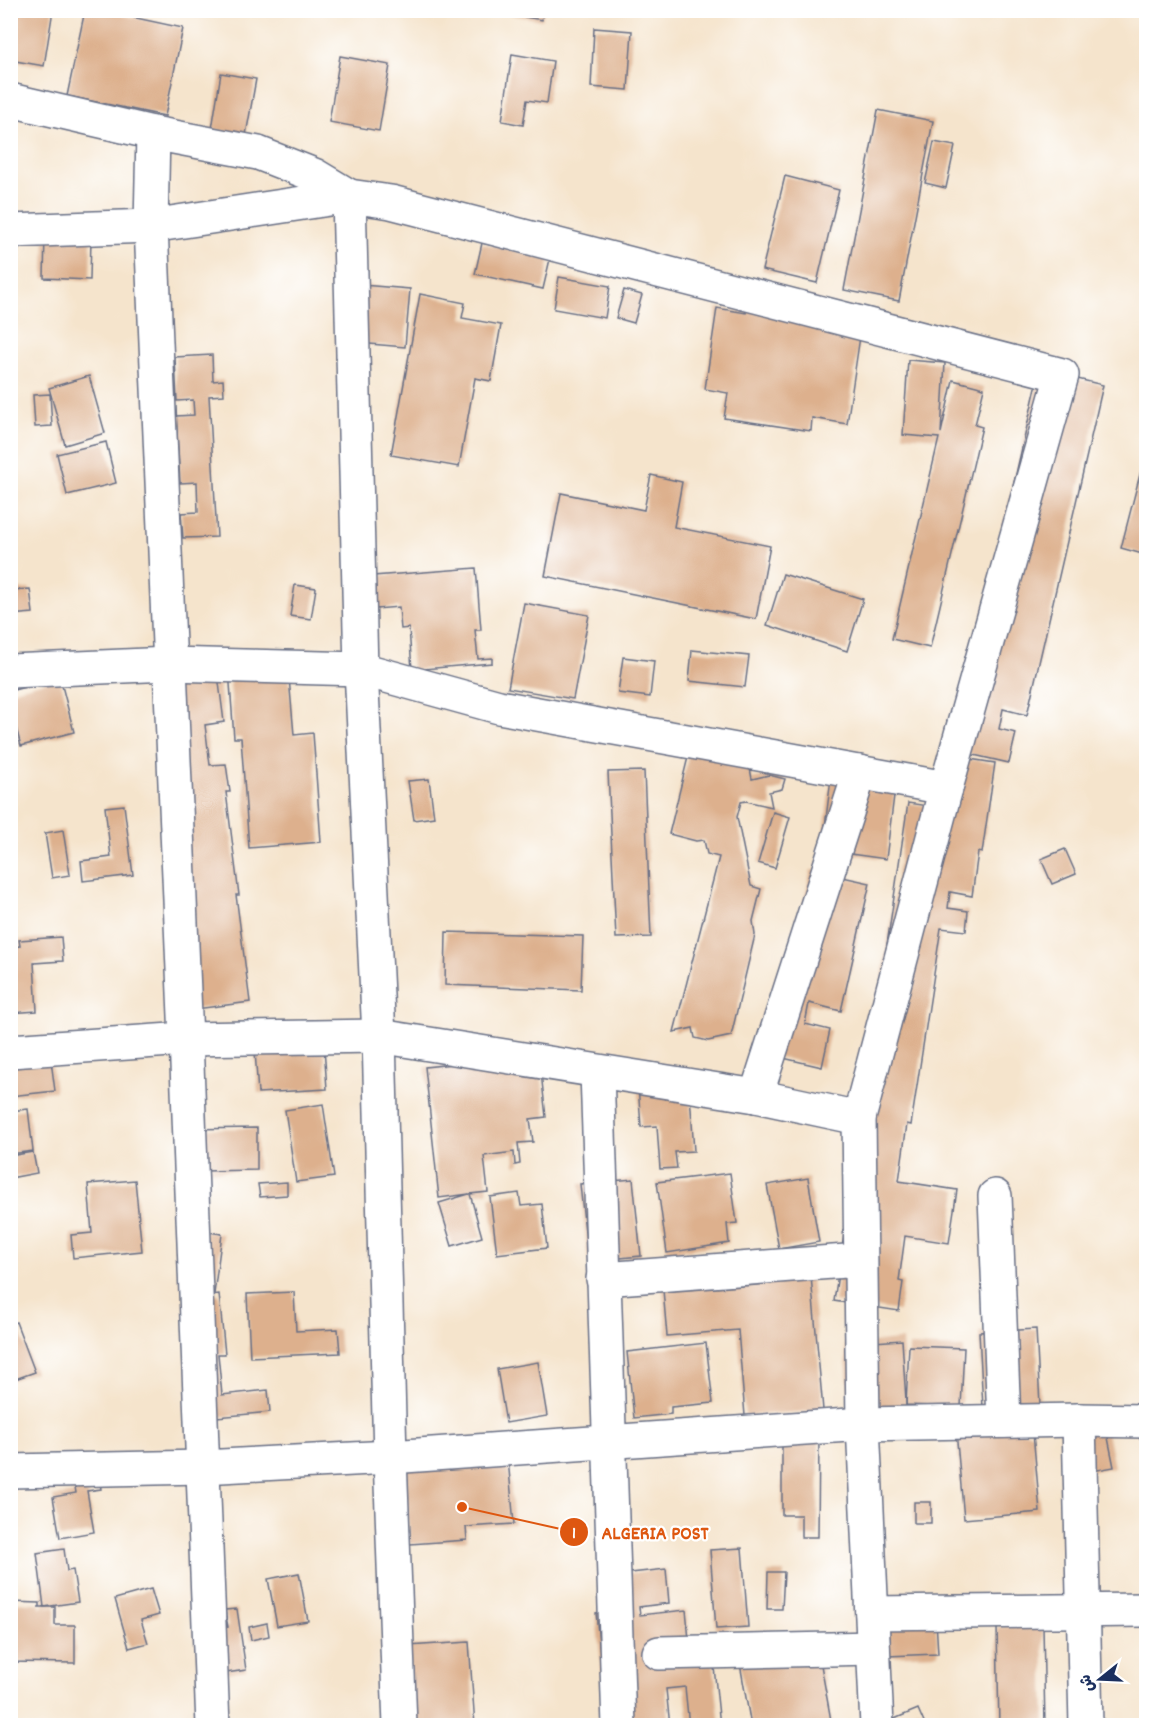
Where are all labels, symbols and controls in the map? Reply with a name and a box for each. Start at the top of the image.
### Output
callout: ALGERIA POST [559,1513,720,1551]
text: ALGERIA POST [601,1521,710,1549]
text: 1 [572,1522,576,1547]
north arrow [1070,1649,1130,1709]
text: ش [1074,1671,1102,1695]

